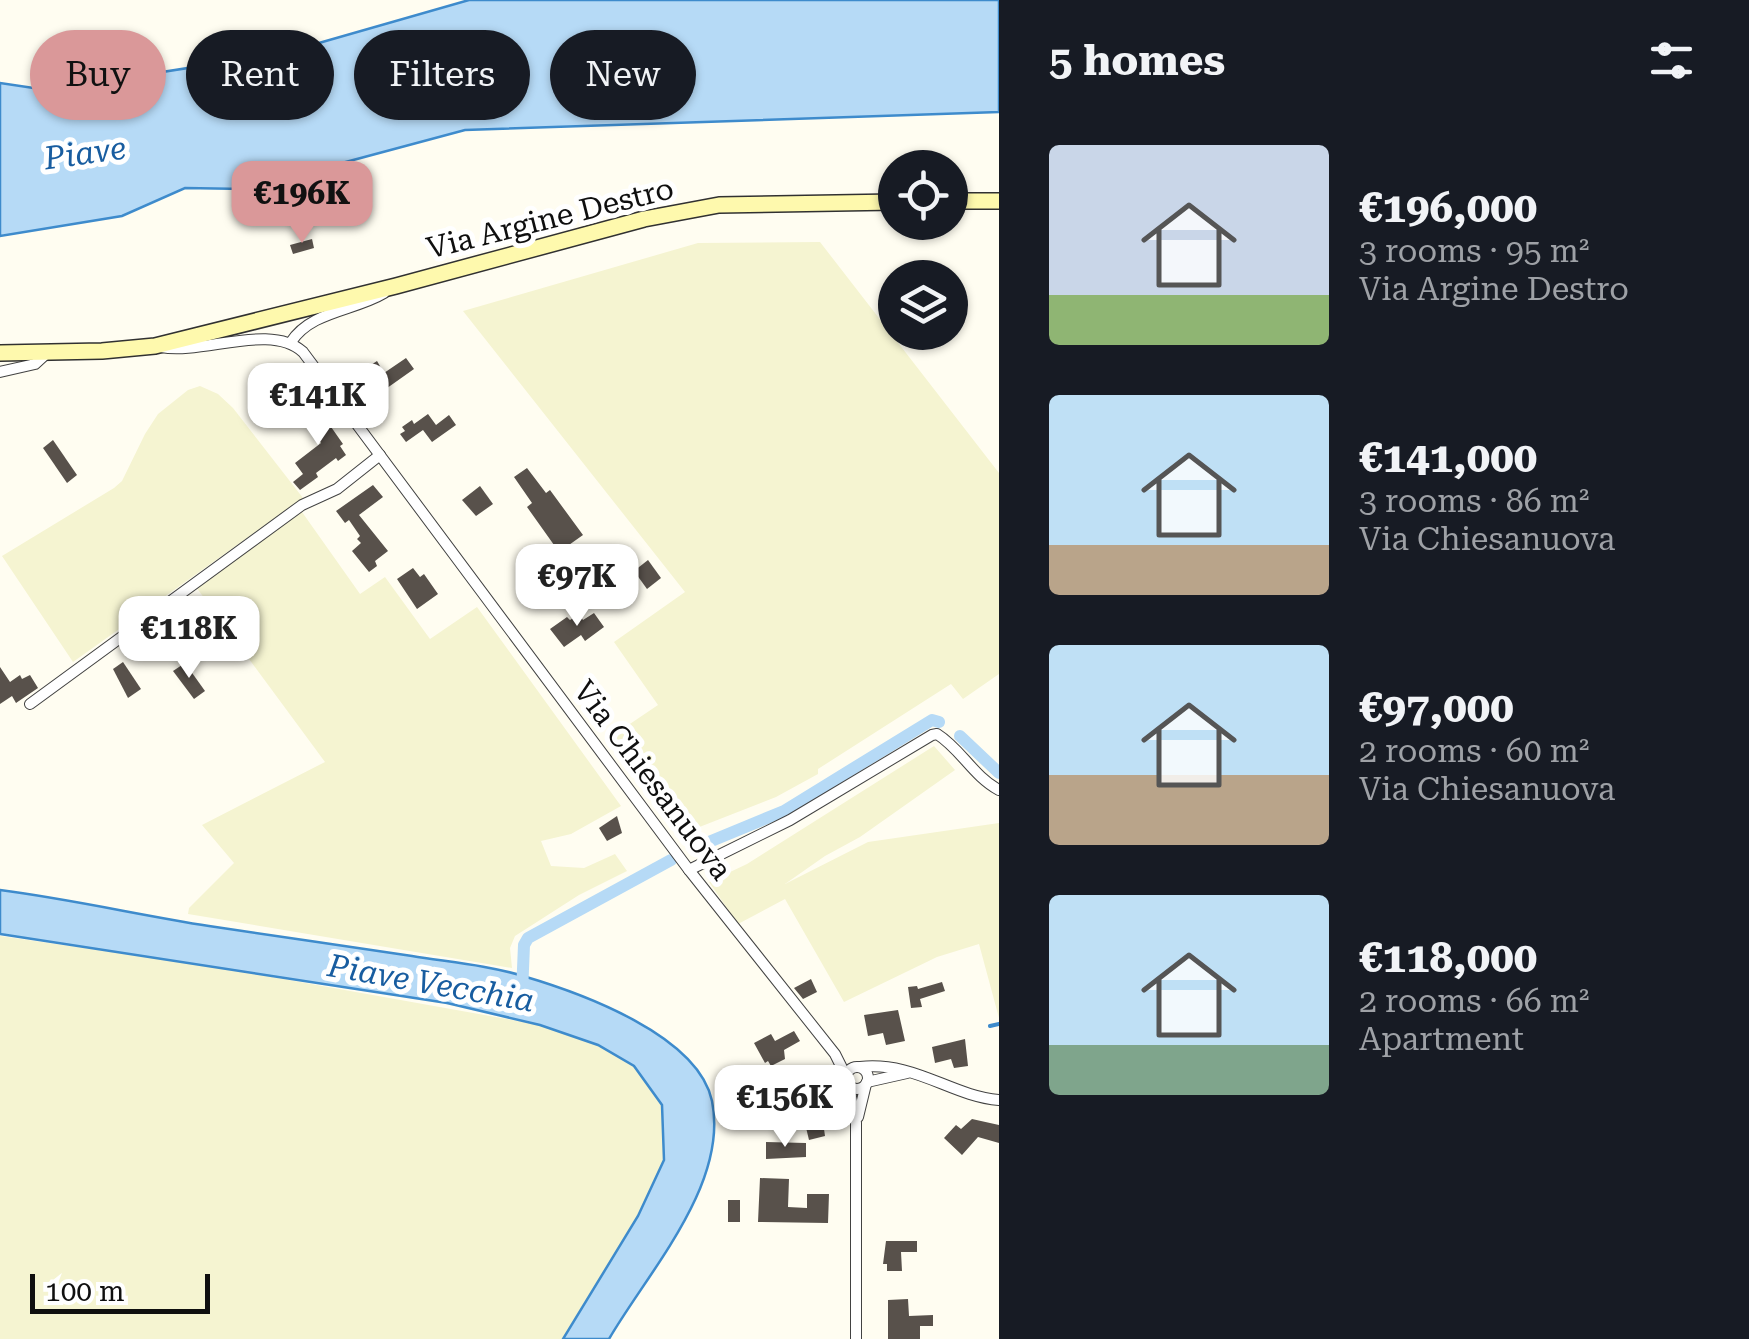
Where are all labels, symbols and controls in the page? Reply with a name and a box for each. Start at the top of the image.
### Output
chip: Buy [30,30,166,120]
chip: Rent [186,30,334,120]
chip: Filters [354,30,530,120]
chip: New [550,30,696,120]
icon: filters [1644,33,1699,88]
text: 5 homes [1049,36,1225,85]
water label: Piave [41,128,128,178]
map controls [878,150,968,350]
button: locate [878,150,968,240]
pin: €196K [232,161,372,246]
street label: Via Argine Destro [423,170,677,266]
text: €196K [254,174,350,212]
text: €196,000 [1359,183,1537,232]
icon: home [1129,185,1249,305]
text: 3 rooms · 95 m² [1359,232,1589,270]
button: layers [878,260,968,350]
text: Via Argine Destro [1359,270,1629,308]
pin: €141K [248,363,388,448]
text: €141K [270,376,366,414]
text: €141,000 [1359,433,1537,482]
icon: home [1129,435,1249,555]
text: 3 rooms · 86 m² [1359,482,1589,520]
text: Via Chiesanuova [1359,520,1615,558]
pin: €97K [518,544,636,629]
text: €97K [538,557,616,595]
pin: €118K [119,596,259,681]
text: €118K [141,609,237,647]
street label: Via Chiesanuova [567,674,739,886]
text: €97,000 [1359,683,1514,732]
icon: home [1129,685,1249,805]
text: 2 rooms · 60 m² [1359,732,1589,770]
text: Via Chiesanuova [1359,770,1615,808]
text: €118,000 [1359,933,1537,982]
icon: home [1129,935,1249,1055]
water label: Piave Vecchia [324,946,537,1020]
text: 2 rooms · 66 m² [1359,982,1589,1020]
text: Apartment [1359,1020,1524,1058]
pin: €156K [715,1065,855,1150]
text: €156K [737,1078,833,1116]
scale bar [30,1269,210,1314]
text: 100 m [45,1275,125,1308]

